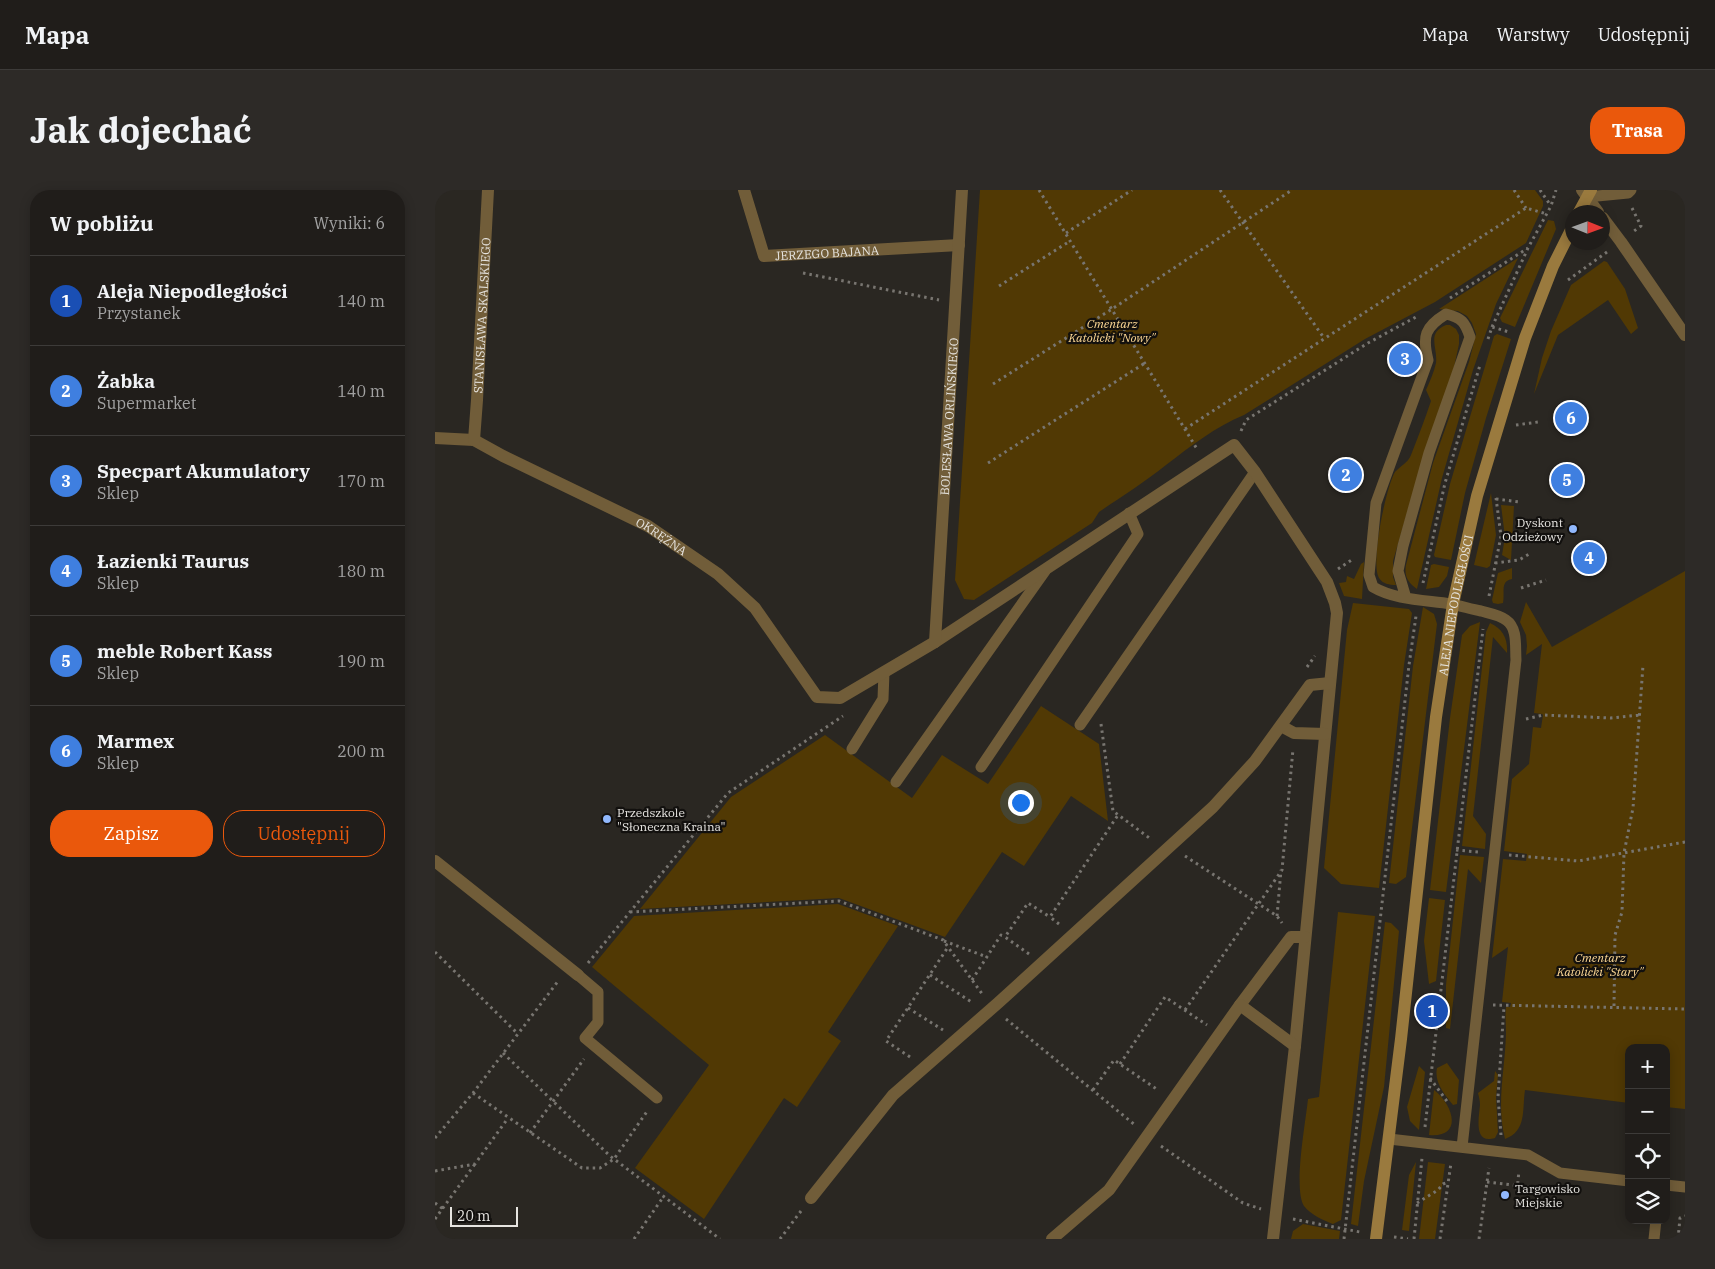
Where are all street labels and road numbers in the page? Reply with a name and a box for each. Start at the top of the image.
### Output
street label: STANISŁAWA SKALSKIEGO [470,237,493,394]
street label: JERZEGO BAJANA [775,242,880,263]
street label: BOLESŁAWA ORLIŃSKIEGO [936,337,961,496]
street label: OKRĘŻNA [634,514,691,559]
street label: ALEJA NIEPODLEGŁOŚCI [1435,533,1476,677]

